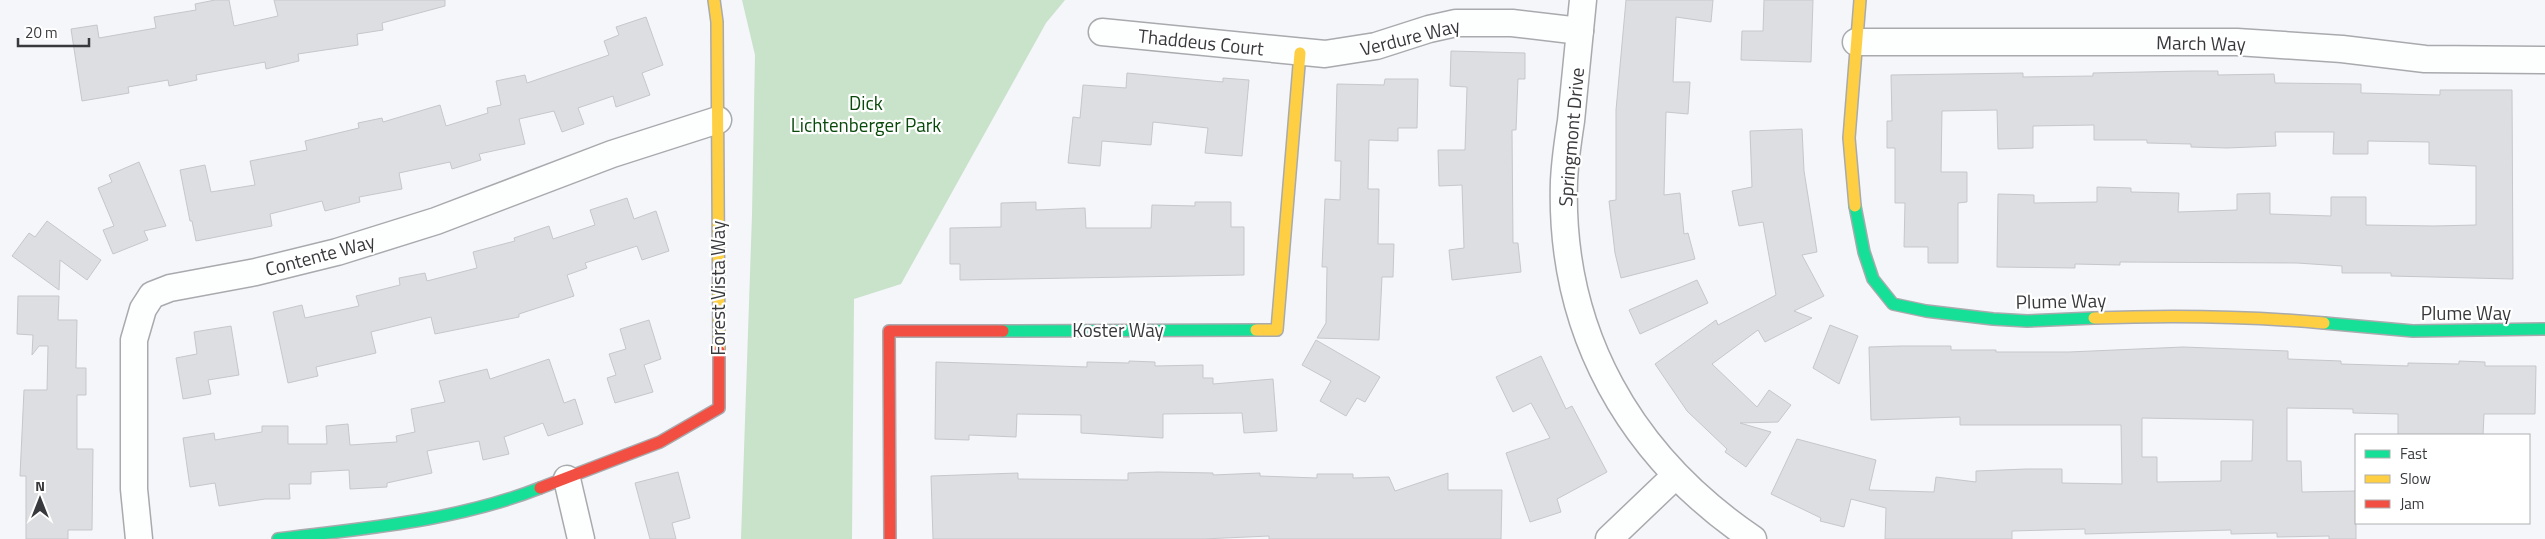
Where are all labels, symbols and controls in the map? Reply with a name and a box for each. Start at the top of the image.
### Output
street label: Verdure Way [1357,10,1463,63]
scale bar [18,15,89,47]
street label: Thaddeus Court [1137,20,1266,63]
text: 20 m [25,21,58,44]
street label: March Way [2156,27,2246,58]
street label: Springmont Drive [1550,66,1591,208]
park label: Dick Lichtenberger Park [791,88,941,139]
street label: Forest Vista Way [703,221,732,355]
street label: Contente Way [262,226,378,283]
street label: Plume Way [2015,285,2107,316]
street label: Plume Way [2421,298,2511,327]
street label: Koster Way [1072,315,1164,344]
legend [2355,434,2530,524]
text: Fast [2400,442,2428,465]
text: Slow [2400,467,2431,490]
north arrow [15,474,65,524]
text: N [35,475,45,496]
text: Jam [2400,492,2424,515]

